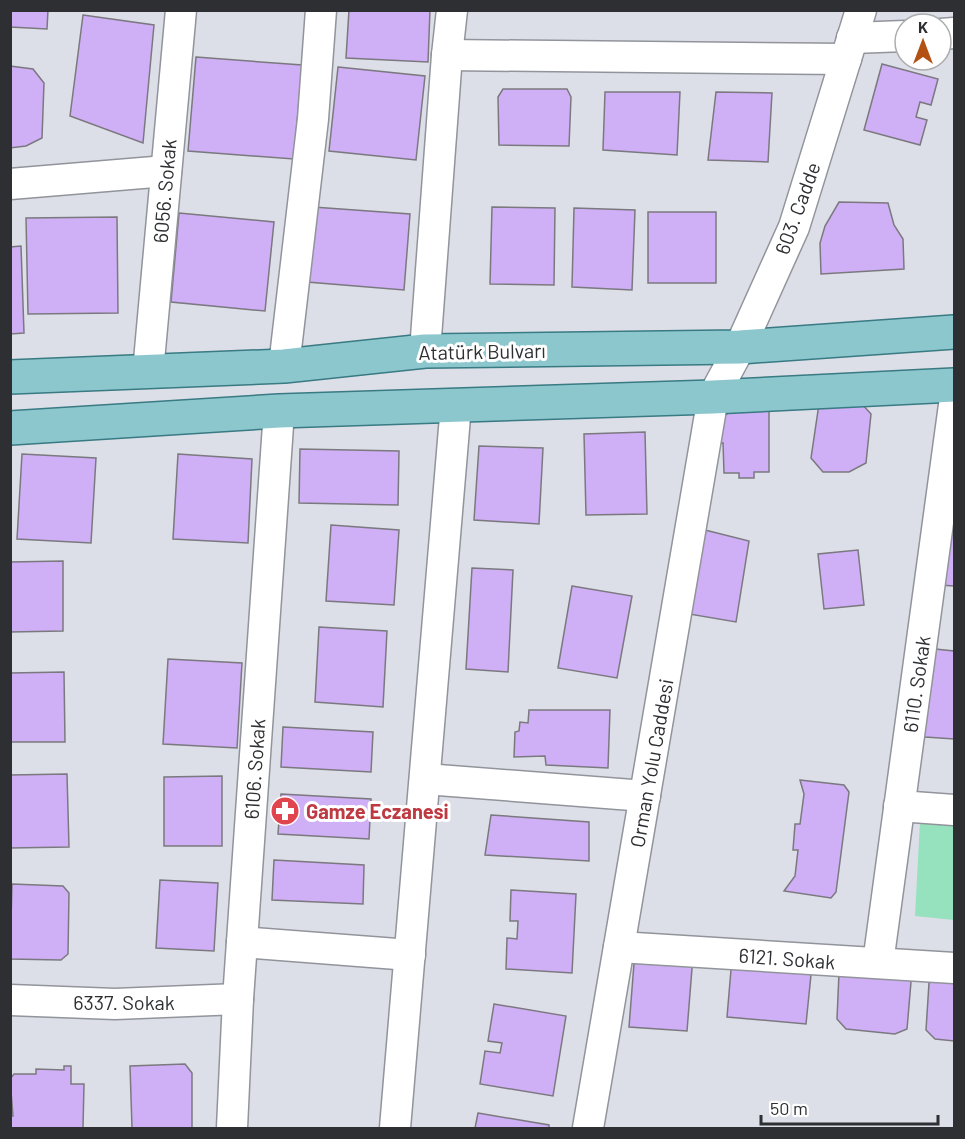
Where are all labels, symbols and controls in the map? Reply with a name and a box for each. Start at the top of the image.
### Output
north arrow [893,12,953,72]
text: K [918,17,928,36]
street label: 6056. Sokak [147,138,181,244]
street label: 603. Cadde [769,159,825,257]
street label: Atatürk Bulvarı [418,338,546,364]
street label: 6110. Sokak [897,634,935,734]
street label: Orman Yolu Caddesi [624,677,678,849]
street label: 6106. Sokak [239,718,269,820]
pharmacy icon: Gamze Eczanesi [269,795,301,827]
place label: Gamze Eczanesi [306,799,449,823]
street label: 6121. Sokak [738,943,836,973]
street label: 6337. Sokak [73,990,175,1014]
scale bar [761,1088,938,1126]
text: 50 m [770,1097,808,1119]

